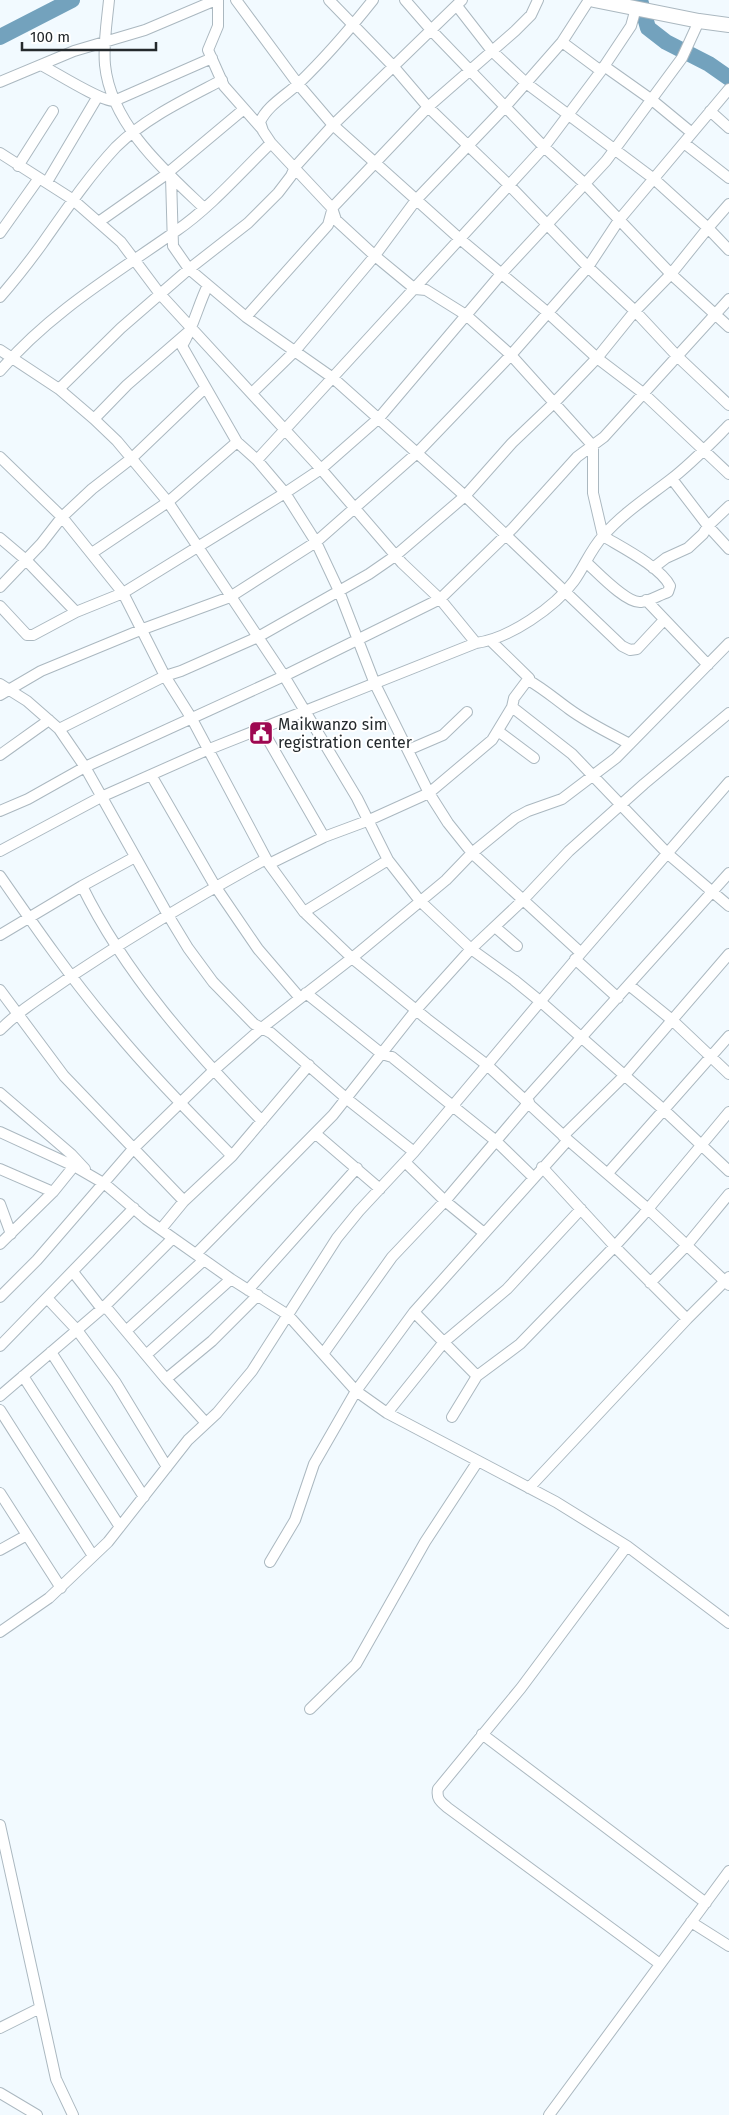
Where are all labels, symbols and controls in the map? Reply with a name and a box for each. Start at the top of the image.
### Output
scale bar [22,20,156,52]
text: 100 m [30,28,70,46]
place label: Maikwanzo sim registration center [278,715,413,752]
public building icon: Maikwanzo sim registration center [248,720,274,746]

